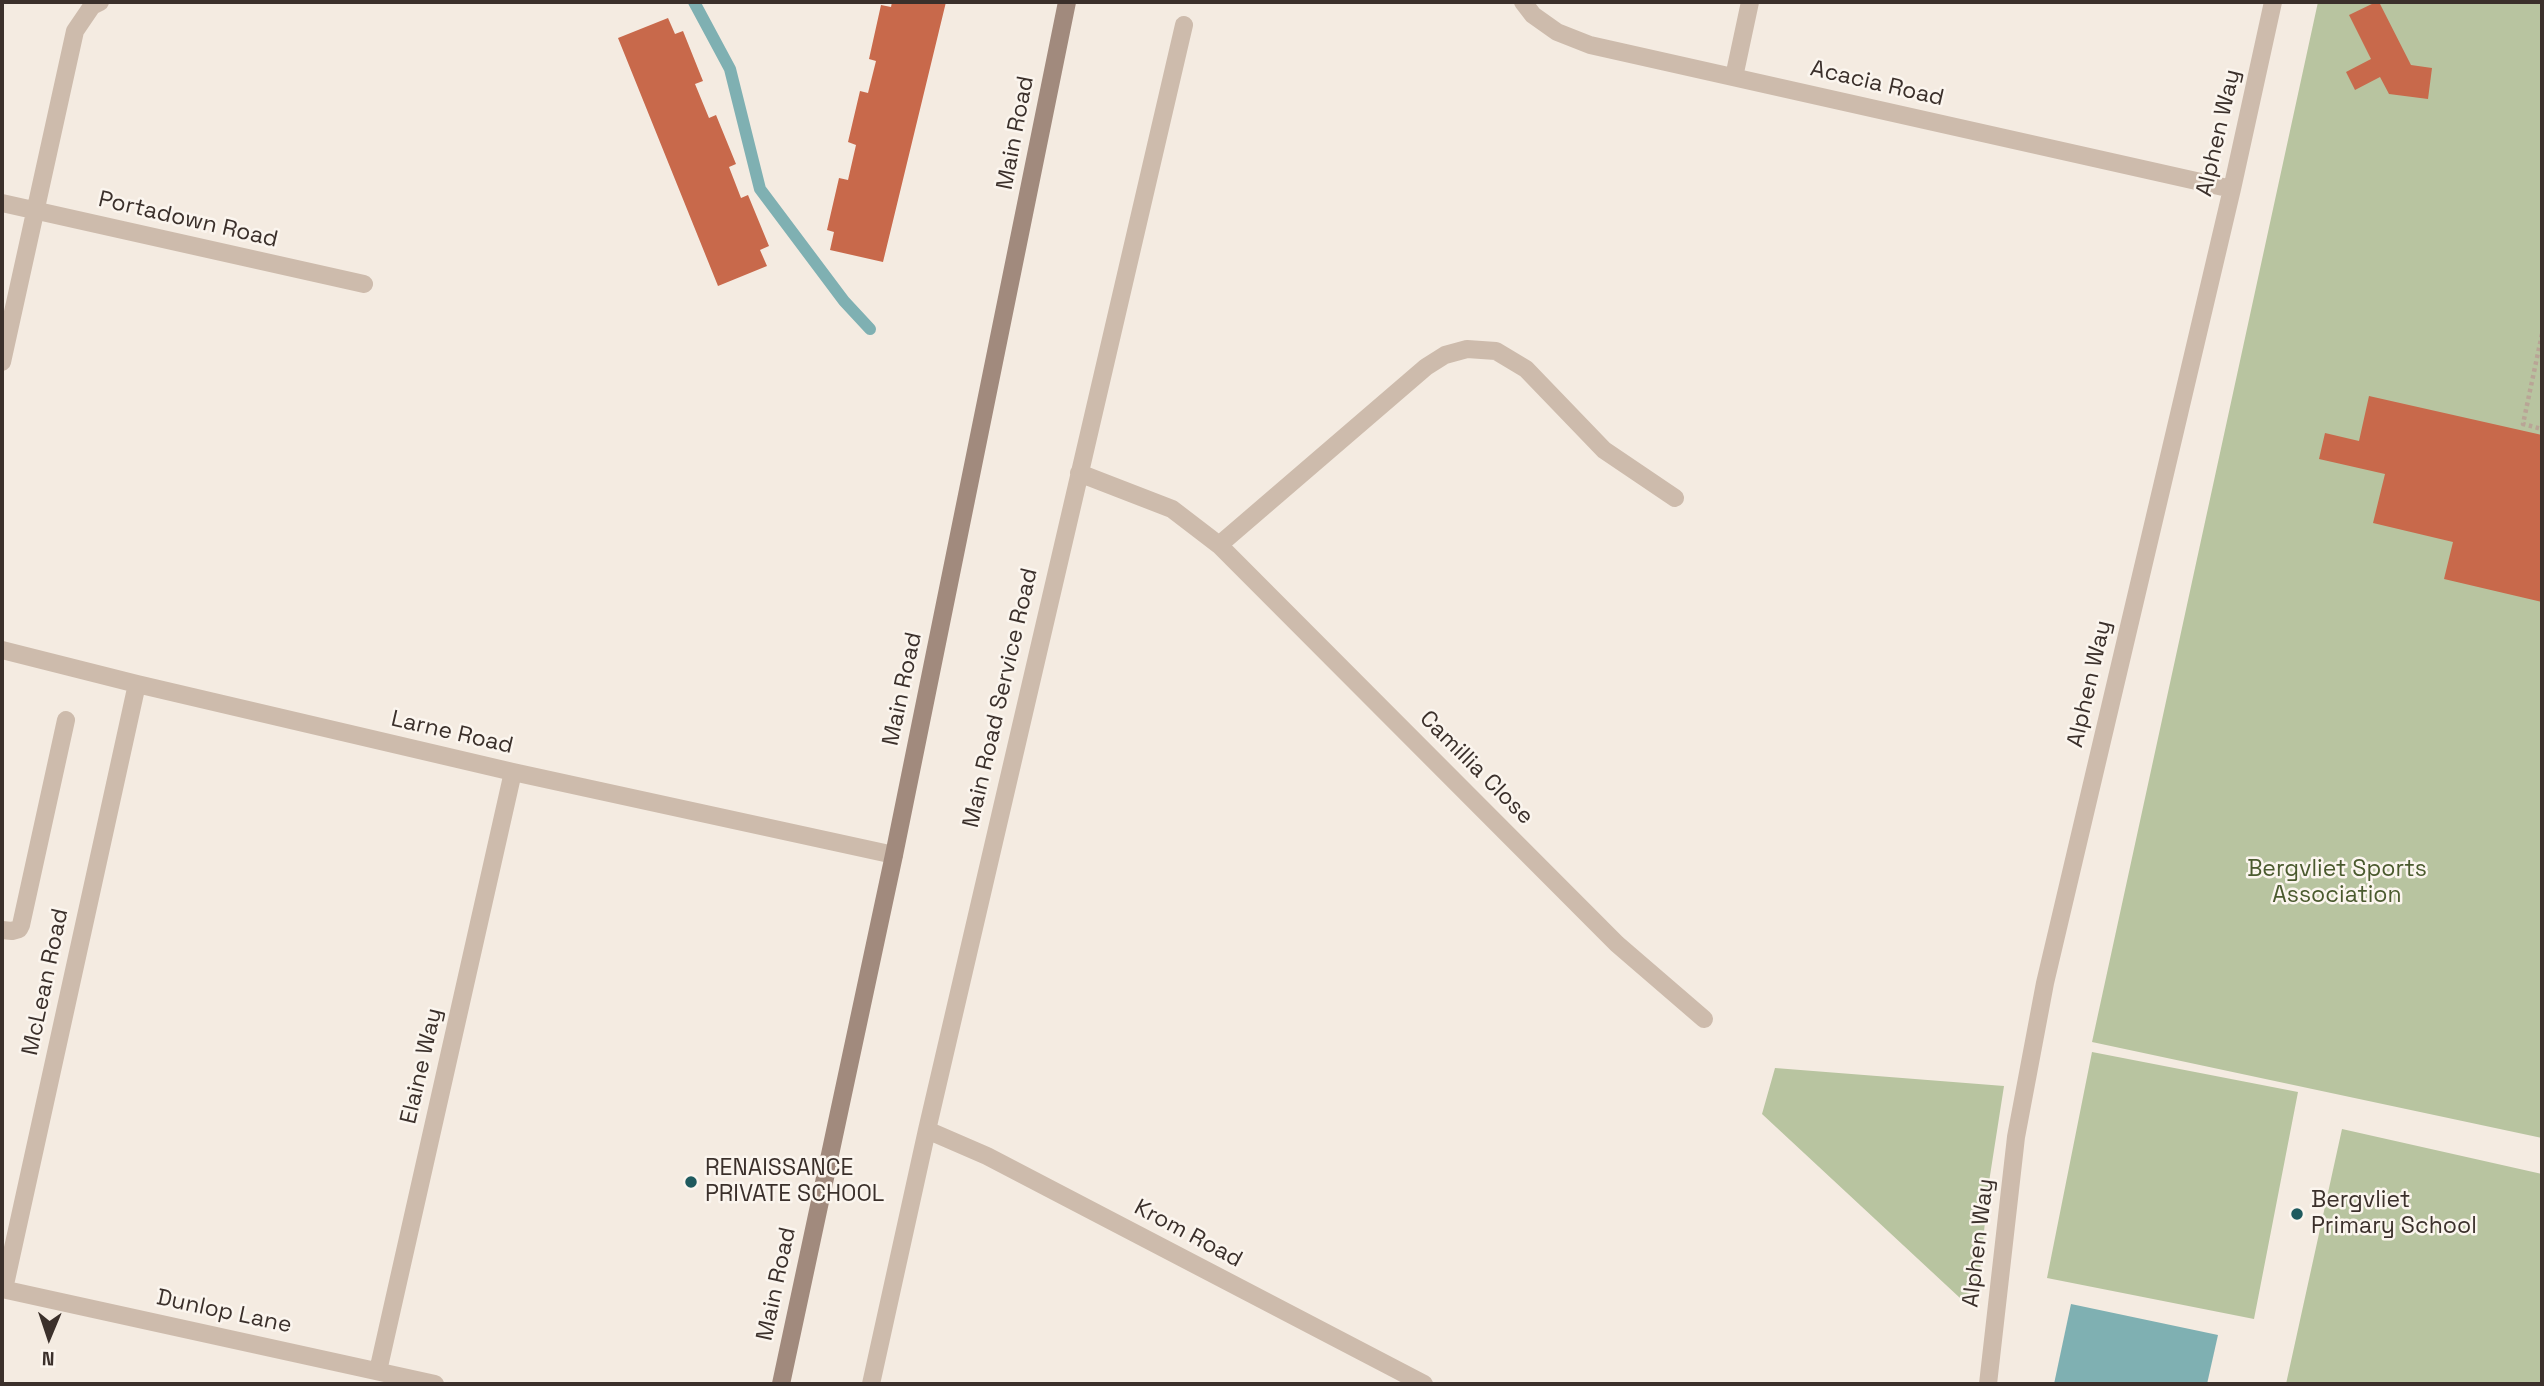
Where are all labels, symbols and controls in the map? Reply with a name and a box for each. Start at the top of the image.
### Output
street label: Acacia Road [1808,55,1946,113]
street label: Alphen Way [2191,67,2247,199]
street label: Main Road [991,74,1041,192]
street label: Portadown Road [96,186,280,254]
street label: Main Road Service Road [958,566,1044,830]
street label: Alphen Way [2062,618,2118,750]
street label: Main Road [878,630,928,748]
street label: Camillia Close [1413,705,1539,831]
street label: Larne Road [388,706,516,760]
park label: Bergvliet Sports Association [2247,856,2427,910]
street label: McLean Road [17,906,75,1058]
street label: Elaine Way [395,1005,449,1127]
place label: RENAISSANCE PRIVATE SCHOOL [705,1155,884,1209]
marker: RENAISSANCE PRIVATE SCHOOL [683,1174,699,1190]
street label: Alphen Way [1957,1177,2001,1309]
place label: Bergvliet Primary School [2311,1187,2477,1241]
street label: Krom Road [1129,1194,1247,1274]
marker: Bergvliet Primary School [2289,1206,2305,1222]
street label: Main Road [752,1225,802,1343]
street label: Dunlop Lane [154,1284,294,1340]
north arrow [14,1302,84,1372]
text: N [41,1346,55,1371]

